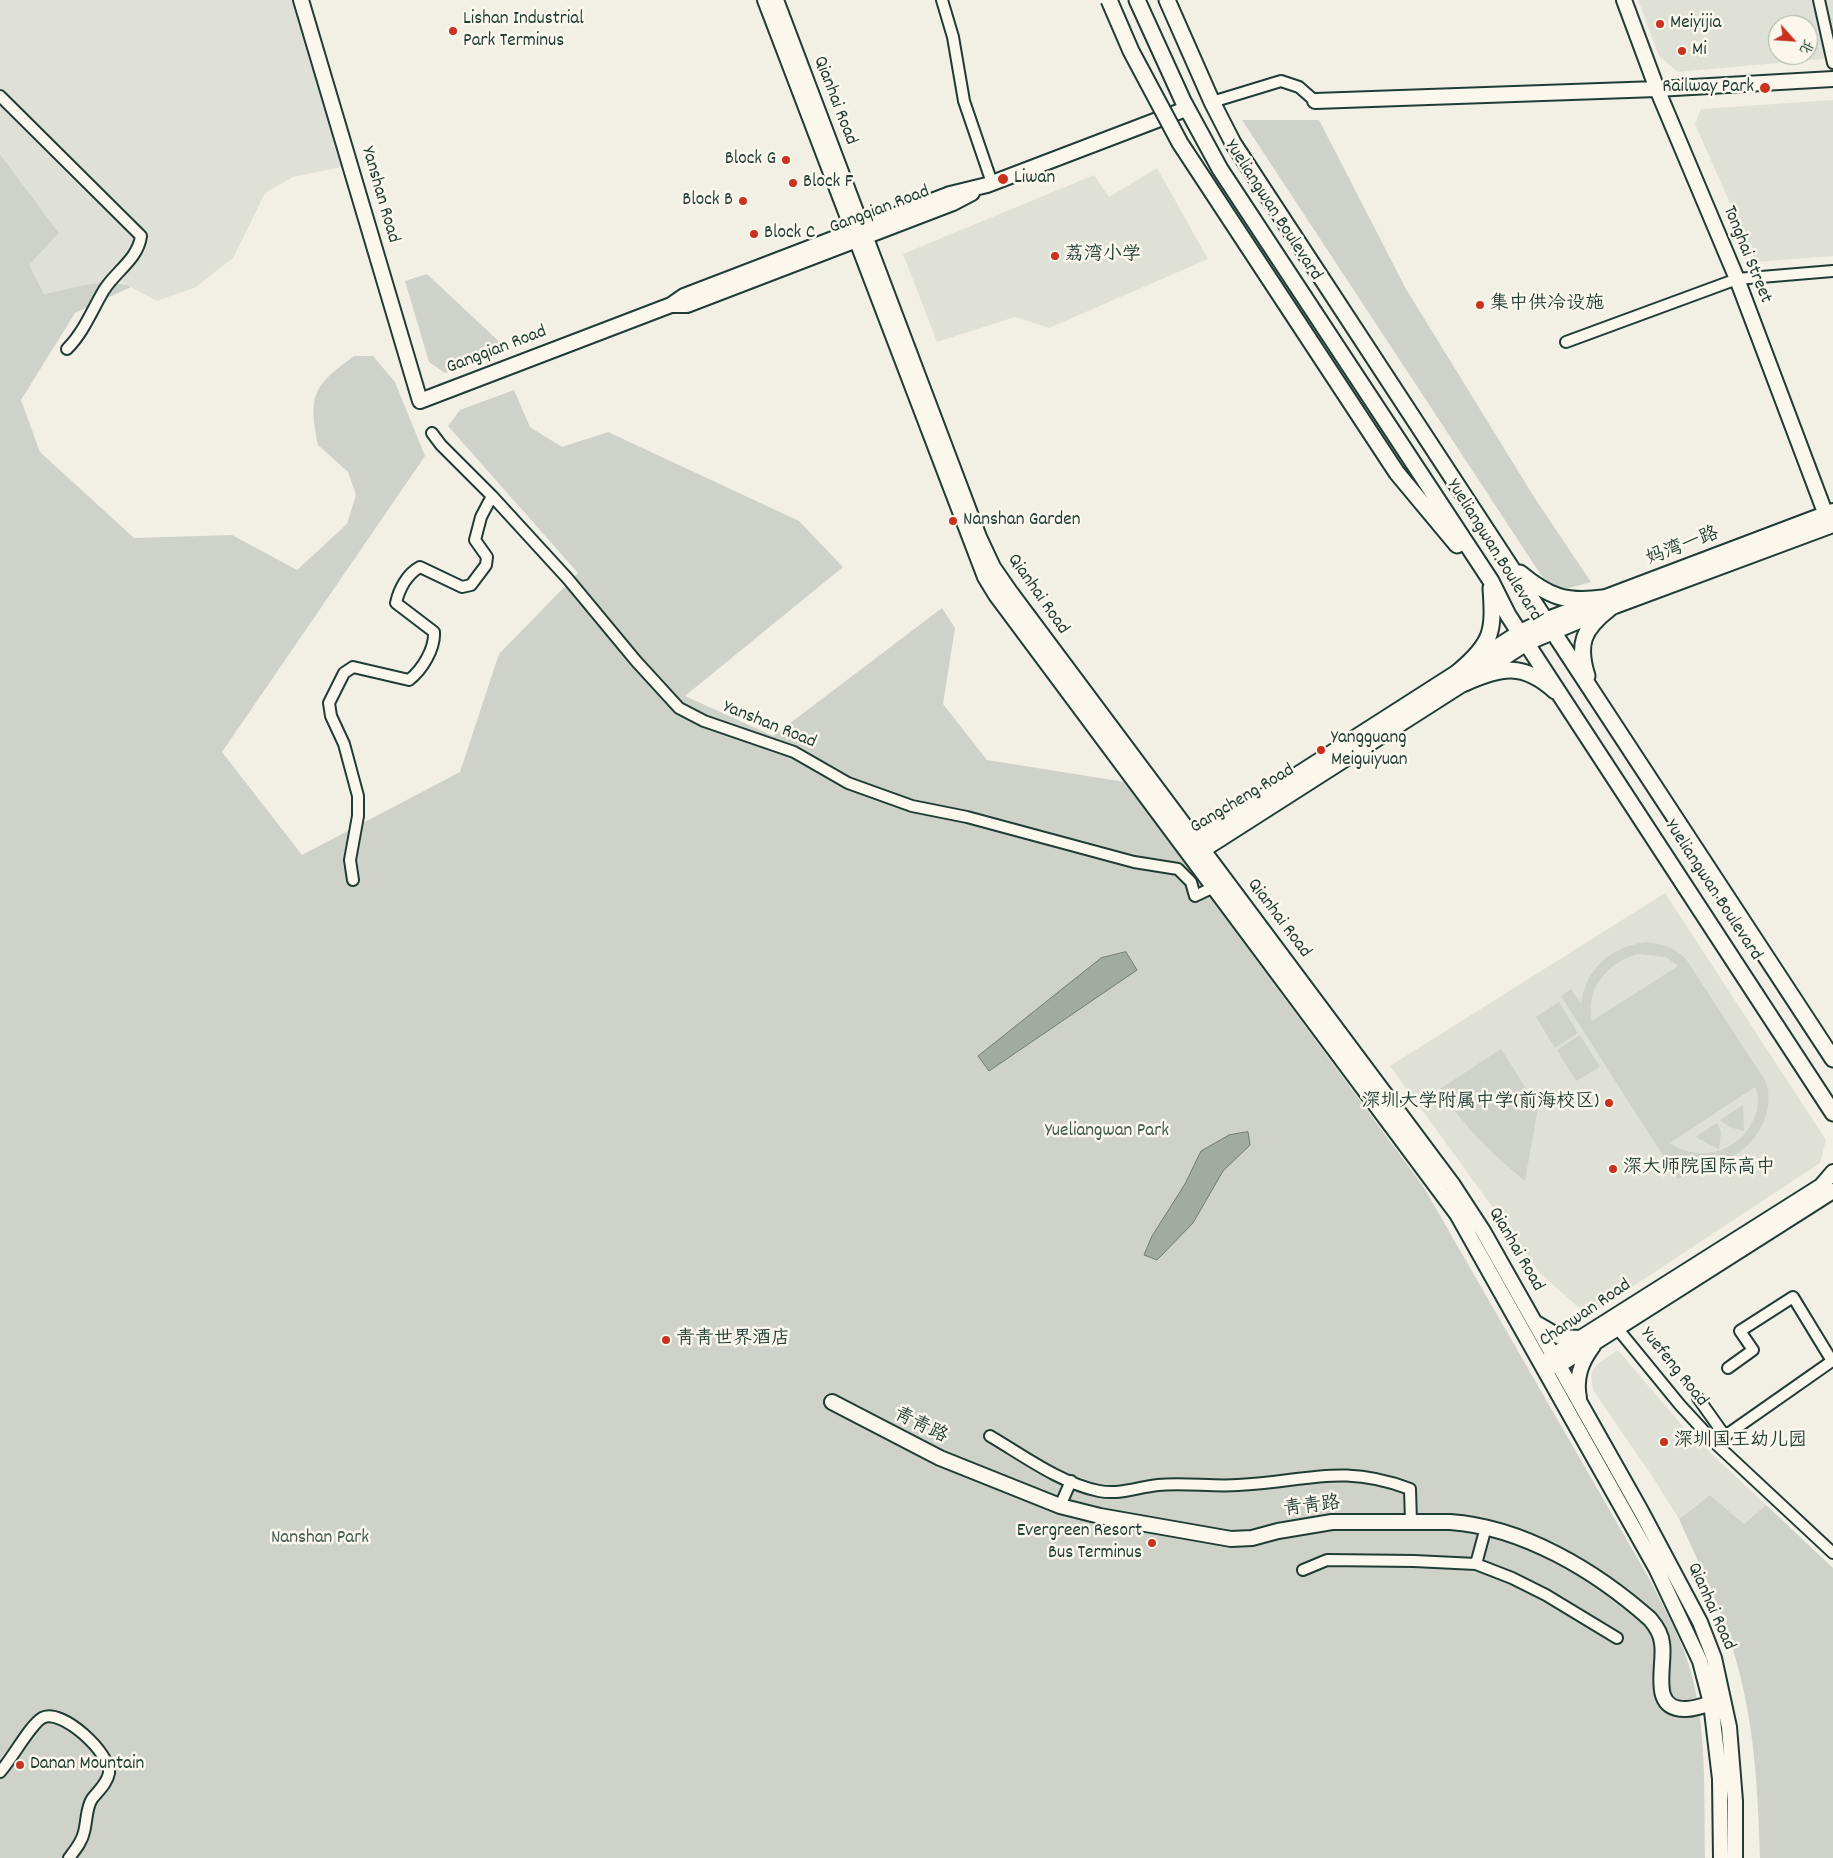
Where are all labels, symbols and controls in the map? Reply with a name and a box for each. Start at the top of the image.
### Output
place label: Lishan Industrial Park Terminus [463,9,584,53]
place label: Meiyijia [1670,13,1722,35]
north arrow [1768,15,1818,65]
marker: Meiyijia [1654,18,1666,30]
marker: Lishan Industrial Park Terminus [447,25,459,37]
text: 北 [1794,35,1818,57]
place label: Mi [1692,40,1707,62]
marker: Mi [1676,45,1688,57]
street label: Qianhai Road [807,53,861,149]
place label: Railway Park [1662,77,1754,99]
marker: Railway Park [1758,81,1772,95]
street label: Yueliangwan Boulevard [1218,136,1326,286]
street label: Yanshan Road [354,144,404,246]
place label: Block G [725,149,776,171]
marker: Block G [780,154,792,166]
place label: Liwan [1014,168,1055,190]
place label: Block F [803,172,853,194]
marker: Liwan [996,172,1010,186]
marker: Block F [787,177,799,189]
street label: Gangqian Road [827,182,933,240]
place label: Block B [682,190,733,212]
marker: Block B [737,195,749,207]
street label: Tonghai Street [1716,203,1776,307]
place label: Block C [764,223,815,245]
marker: Block C [748,228,760,240]
place label: 荔湾小学 [1065,245,1141,267]
marker: 荔湾小学 [1049,250,1061,262]
place label: 集中供冷设施 [1490,294,1604,316]
marker: 集中供冷设施 [1474,299,1486,311]
street label: Gangqian Road [444,322,550,380]
street label: Yueliangwan Boulevard [1440,476,1546,626]
place label: Nanshan Garden [963,510,1080,532]
marker: Nanshan Garden [947,515,959,527]
street label: 妈湾一路 [1643,524,1723,572]
street label: Qianhai Road [1001,550,1073,640]
street label: Yanshan Road [719,697,819,755]
place label: Yangguang Meiguiyuan [1331,728,1408,772]
marker: Yangguang Meiguiyuan [1315,744,1327,756]
street label: Gangcheng Road [1187,760,1299,840]
street label: Yueliangwan Boulevard [1658,816,1766,966]
street label: Qianhai Road [1241,875,1315,963]
place label: 深圳大学附属中学(前海校区) [1362,1092,1599,1114]
marker: 深圳大学附属中学(前海校区) [1603,1097,1615,1109]
park label: Yueliangwan Park [1045,1121,1169,1143]
place label: 深大师院国际高中 [1623,1158,1775,1180]
marker: 深大师院国际高中 [1607,1163,1619,1175]
street label: Qianhai Road [1482,1204,1548,1296]
street label: Chanwan Road [1536,1275,1636,1353]
street label: Yuefeng Road [1634,1324,1712,1412]
place label: 青青世界酒店 [676,1329,790,1351]
marker: 青青世界酒店 [660,1334,672,1346]
street label: 青青路 [889,1404,951,1450]
place label: 深圳国王幼儿园 [1674,1431,1807,1453]
marker: 深圳国王幼儿园 [1658,1436,1670,1448]
street label: 青青路 [1282,1493,1342,1523]
place label: Evergreen Resort Bus Terminus [1017,1521,1142,1565]
park label: Nanshan Park [271,1528,369,1550]
marker: Evergreen Resort Bus Terminus [1146,1537,1158,1549]
street label: Qianhai Road [1681,1560,1739,1654]
place label: Danan Mountain [30,1754,144,1776]
marker: Danan Mountain [14,1759,26,1771]

